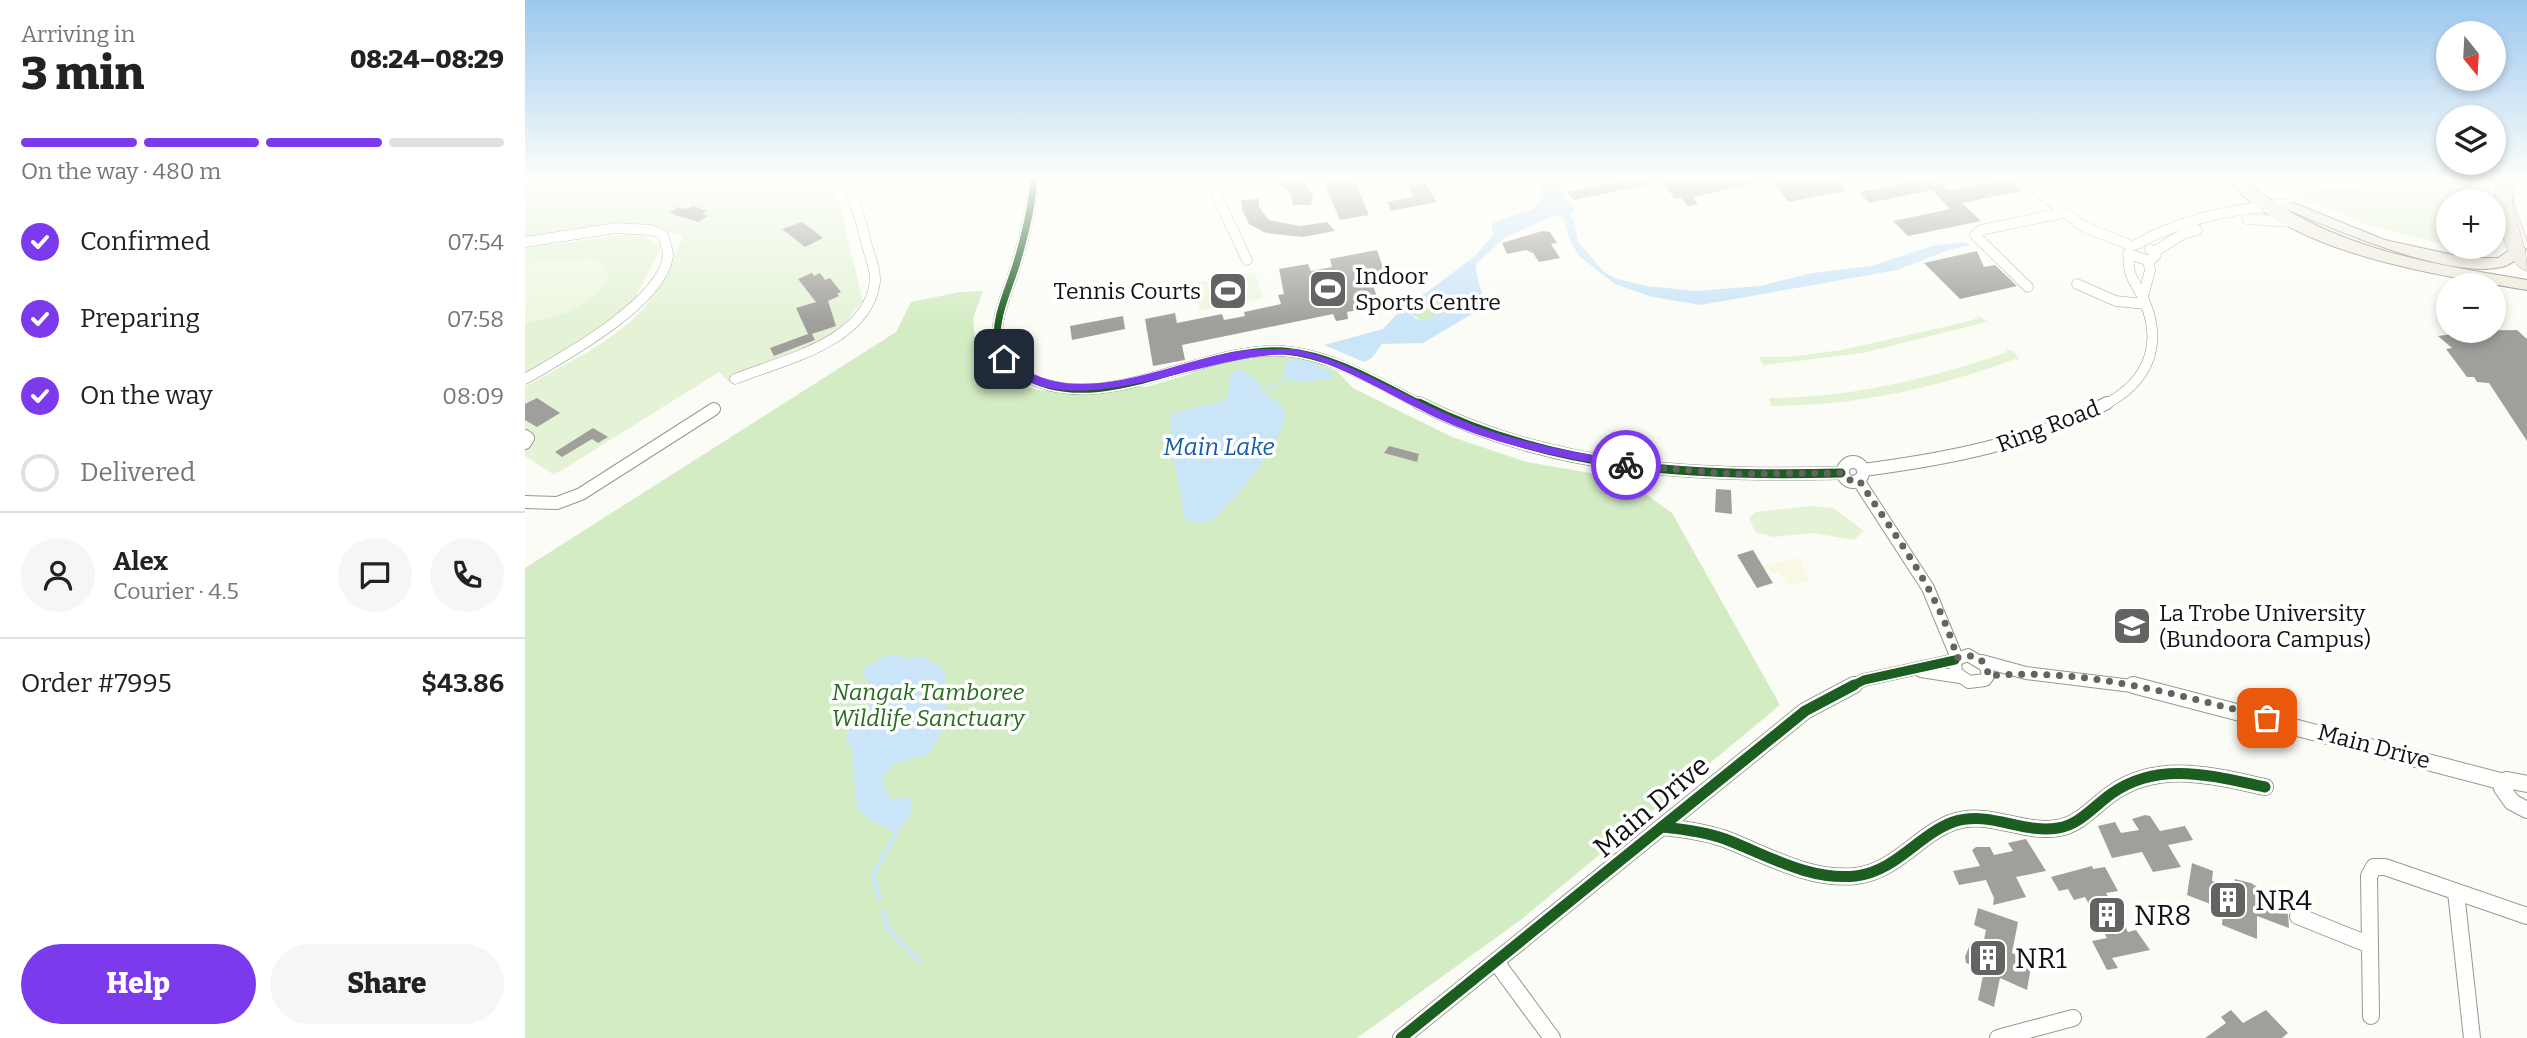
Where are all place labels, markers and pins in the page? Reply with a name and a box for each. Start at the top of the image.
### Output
place label: Indoor Sports Centre [1355,262,1501,316]
sports icon: Indoor Sports Centre [1307,268,1349,310]
sports icon: Tennis Courts [1207,270,1249,312]
place label: Tennis Courts [1054,277,1201,305]
pin [974,329,1034,389]
place label: La Trobe University (Bundoora Campus) [2159,599,2371,653]
school or university icon: La Trobe University (Bundoora Campus) [2111,605,2153,647]
pin [2237,688,2297,748]
building icon: NR4 [2207,879,2249,921]
place label: NR4 [2255,884,2312,917]
building icon: NR8 [2086,894,2128,936]
place label: NR8 [2134,899,2191,932]
building icon: NR1 [1967,937,2009,979]
place label: NR1 [2015,942,2068,975]

